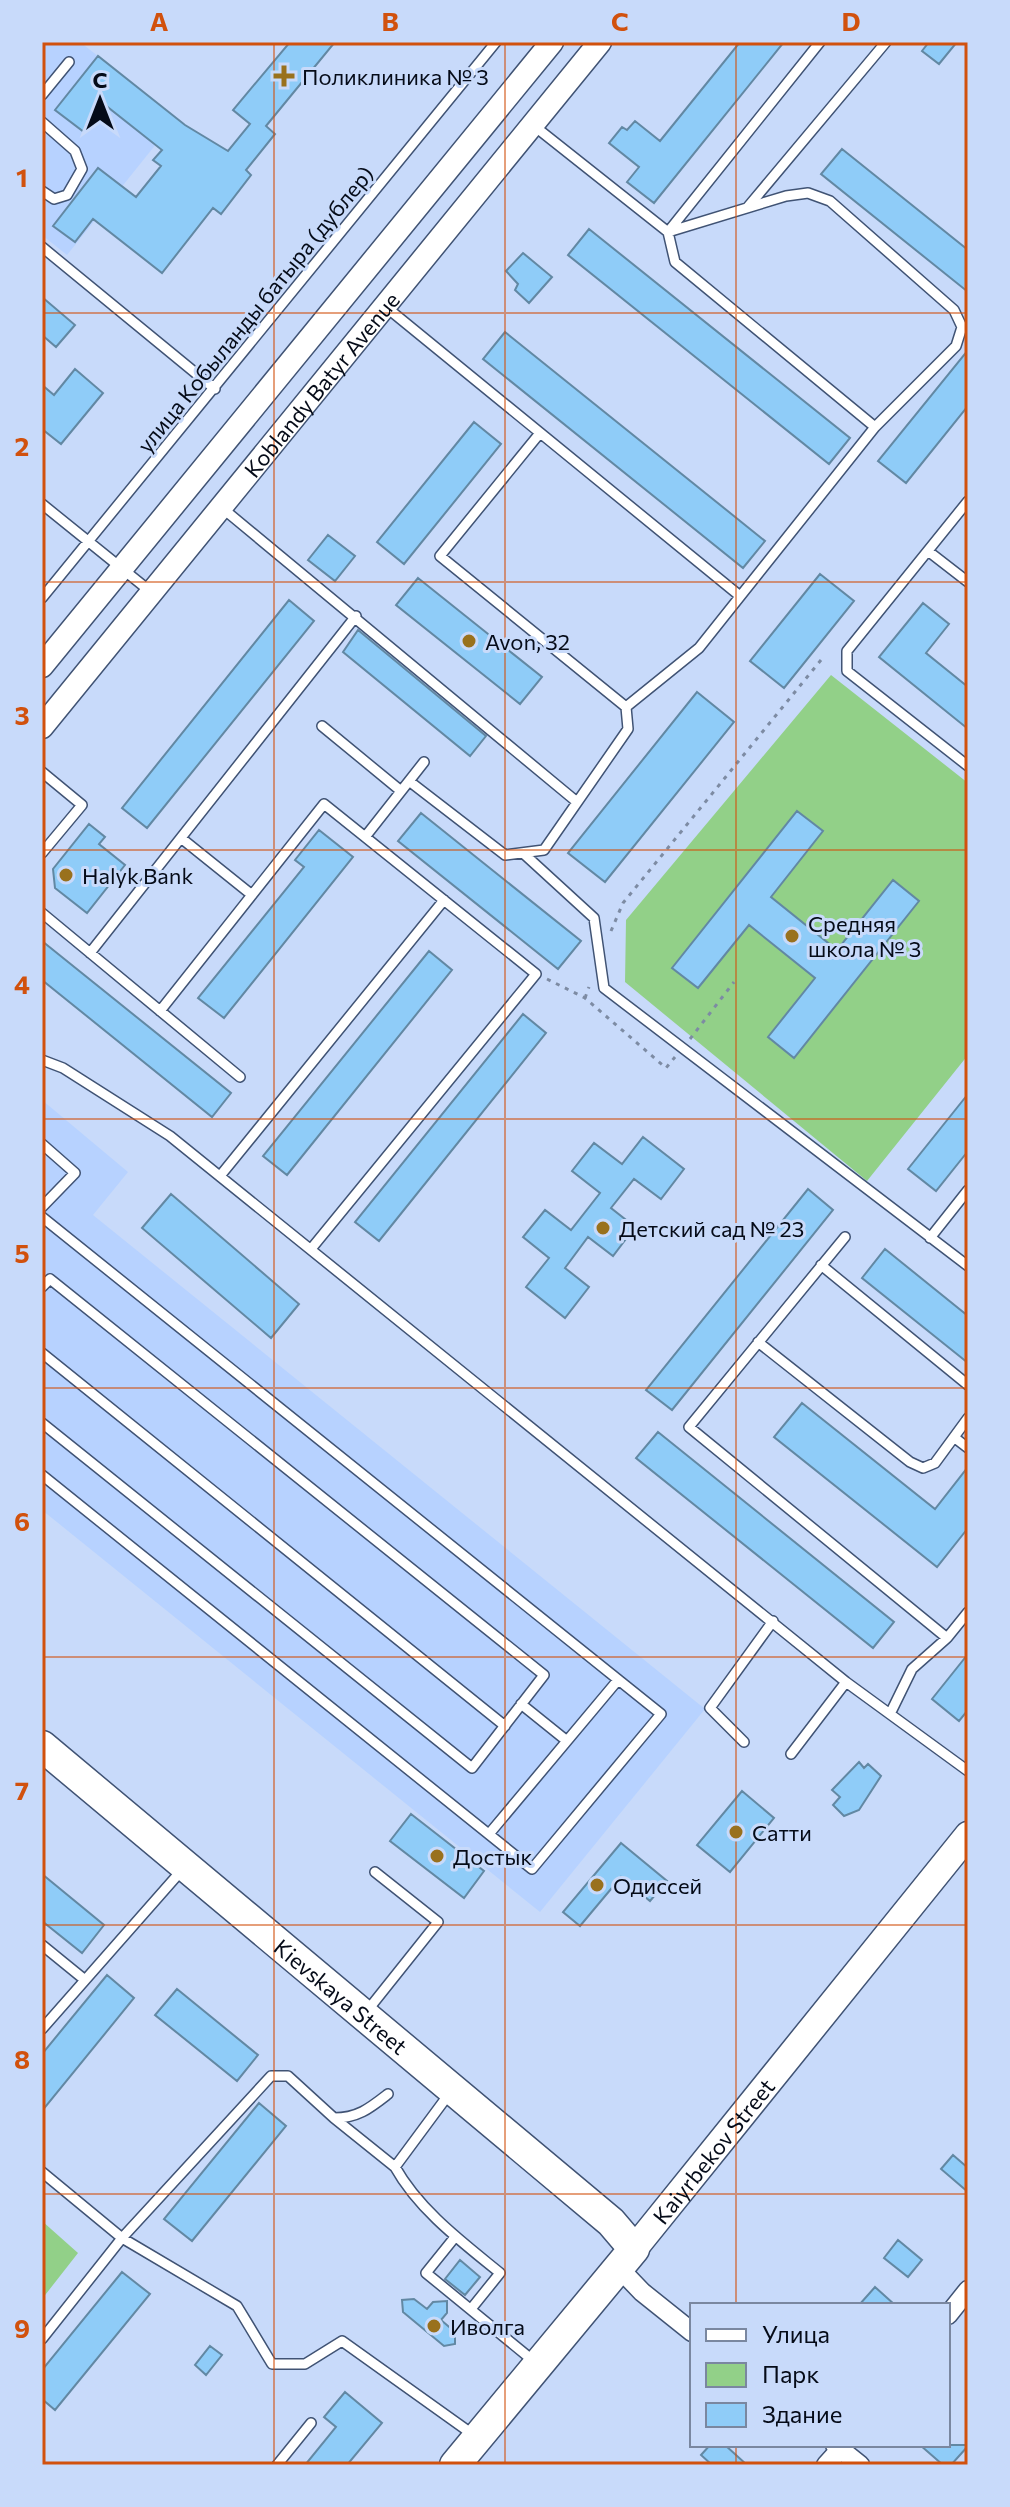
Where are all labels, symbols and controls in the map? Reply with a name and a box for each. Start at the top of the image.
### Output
text: A [150,5,169,36]
text: B [381,5,399,36]
text: C [611,5,629,36]
text: D [841,5,861,36]
north arrow [60,60,140,140]
place label: Поликлиника № 3 [302,63,489,90]
marker: Поликлиника № 3 [273,65,295,87]
text: С [92,66,108,93]
street label: улица Кобыланды батыра (дублер) [131,160,379,458]
text: 1 [16,161,28,192]
street label: Koblandy Batyr Avenue [238,286,404,482]
text: 2 [15,430,29,461]
place label: Avon, 32 [485,628,570,655]
marker: Avon, 32 [460,632,478,650]
text: 3 [14,699,30,730]
place label: Halyk Bank [82,862,193,889]
marker: Halyk Bank [57,866,75,884]
place label: Средняя школа № 3 [808,910,921,962]
marker: Средняя школа № 3 [783,927,801,945]
text: 4 [14,968,30,999]
place label: Детский сад № 23 [619,1215,804,1242]
marker: Детский сад № 23 [594,1219,612,1237]
text: 5 [14,1237,30,1268]
text: 6 [14,1505,30,1536]
text: 7 [15,1774,29,1805]
place label: Сатти [752,1819,812,1846]
marker: Сатти [727,1823,745,1841]
place label: Достык [453,1843,533,1870]
marker: Достык [428,1847,446,1865]
place label: Одиссей [613,1872,702,1899]
marker: Одиссей [588,1876,606,1894]
street label: Kievskaya Street [269,1933,413,2060]
text: 8 [14,2043,30,2074]
street label: Kaiyrbekov Street [647,2073,780,2229]
legend [690,2303,950,2447]
text: 9 [14,2312,30,2343]
place label: Иволга [450,2313,525,2340]
marker: Иволга [425,2317,443,2335]
text: Улица [762,2319,830,2348]
text: Парк [762,2359,819,2388]
text: Здание [762,2399,842,2428]

